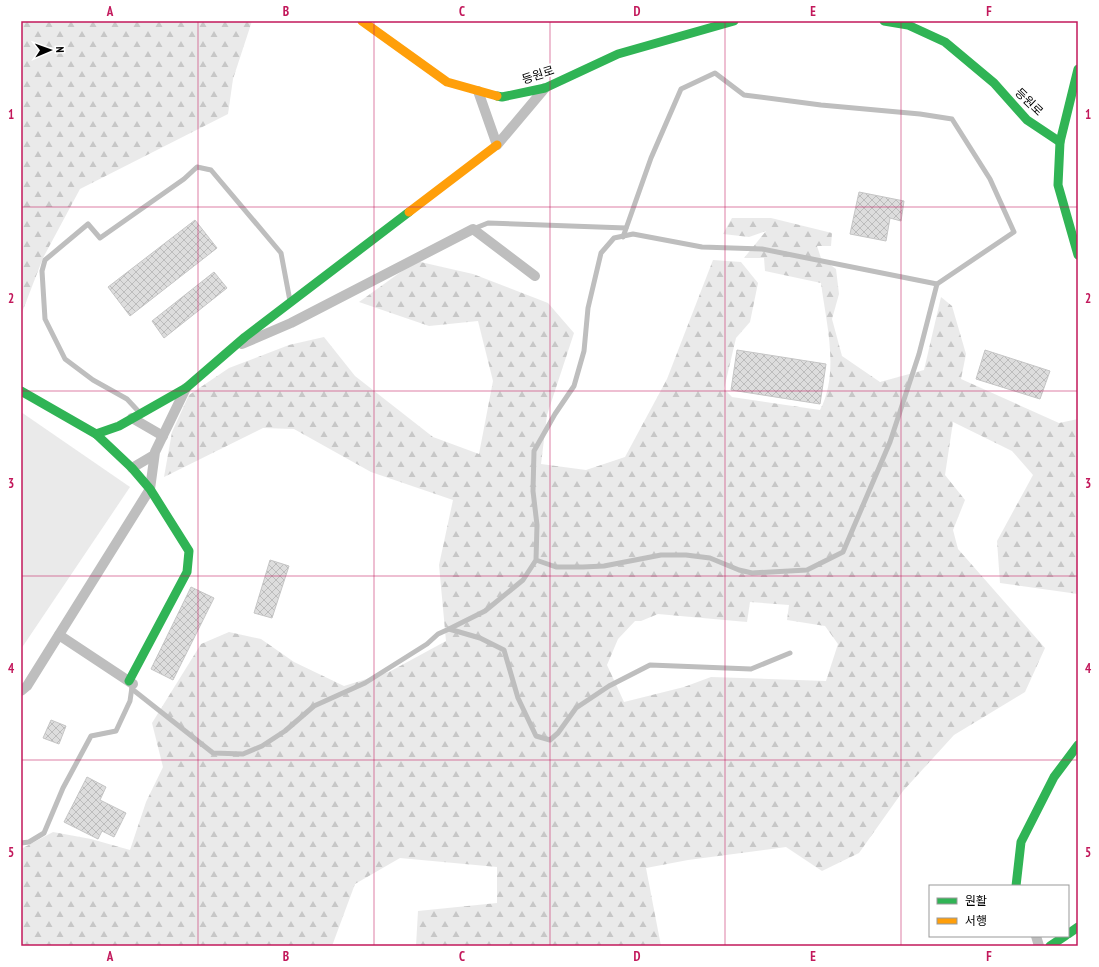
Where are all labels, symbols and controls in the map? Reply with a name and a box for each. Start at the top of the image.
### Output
text: A [106,3,114,20]
text: B [283,3,289,20]
text: C [459,3,465,20]
text: D [634,3,641,20]
text: E [810,3,816,20]
text: F [986,3,992,20]
north arrow [30,30,70,70]
text: N [53,46,67,53]
street label: 등원로 [520,62,556,87]
street label: 등원로 [1012,85,1046,119]
text: 1 [8,106,14,123]
text: 1 [1085,106,1091,123]
text: 2 [8,290,14,307]
text: 2 [1085,290,1091,307]
text: 3 [8,475,14,492]
text: 3 [1085,475,1091,492]
text: 4 [8,660,15,677]
text: 4 [1085,660,1092,677]
text: 5 [8,844,14,861]
text: 5 [1085,844,1091,861]
legend [929,885,1069,937]
text: 원활 [965,893,987,908]
text: 서행 [965,913,987,928]
text: A [106,948,114,965]
text: B [283,948,289,965]
text: C [459,948,465,965]
text: D [634,948,641,965]
text: E [810,948,816,965]
text: F [986,948,992,965]

